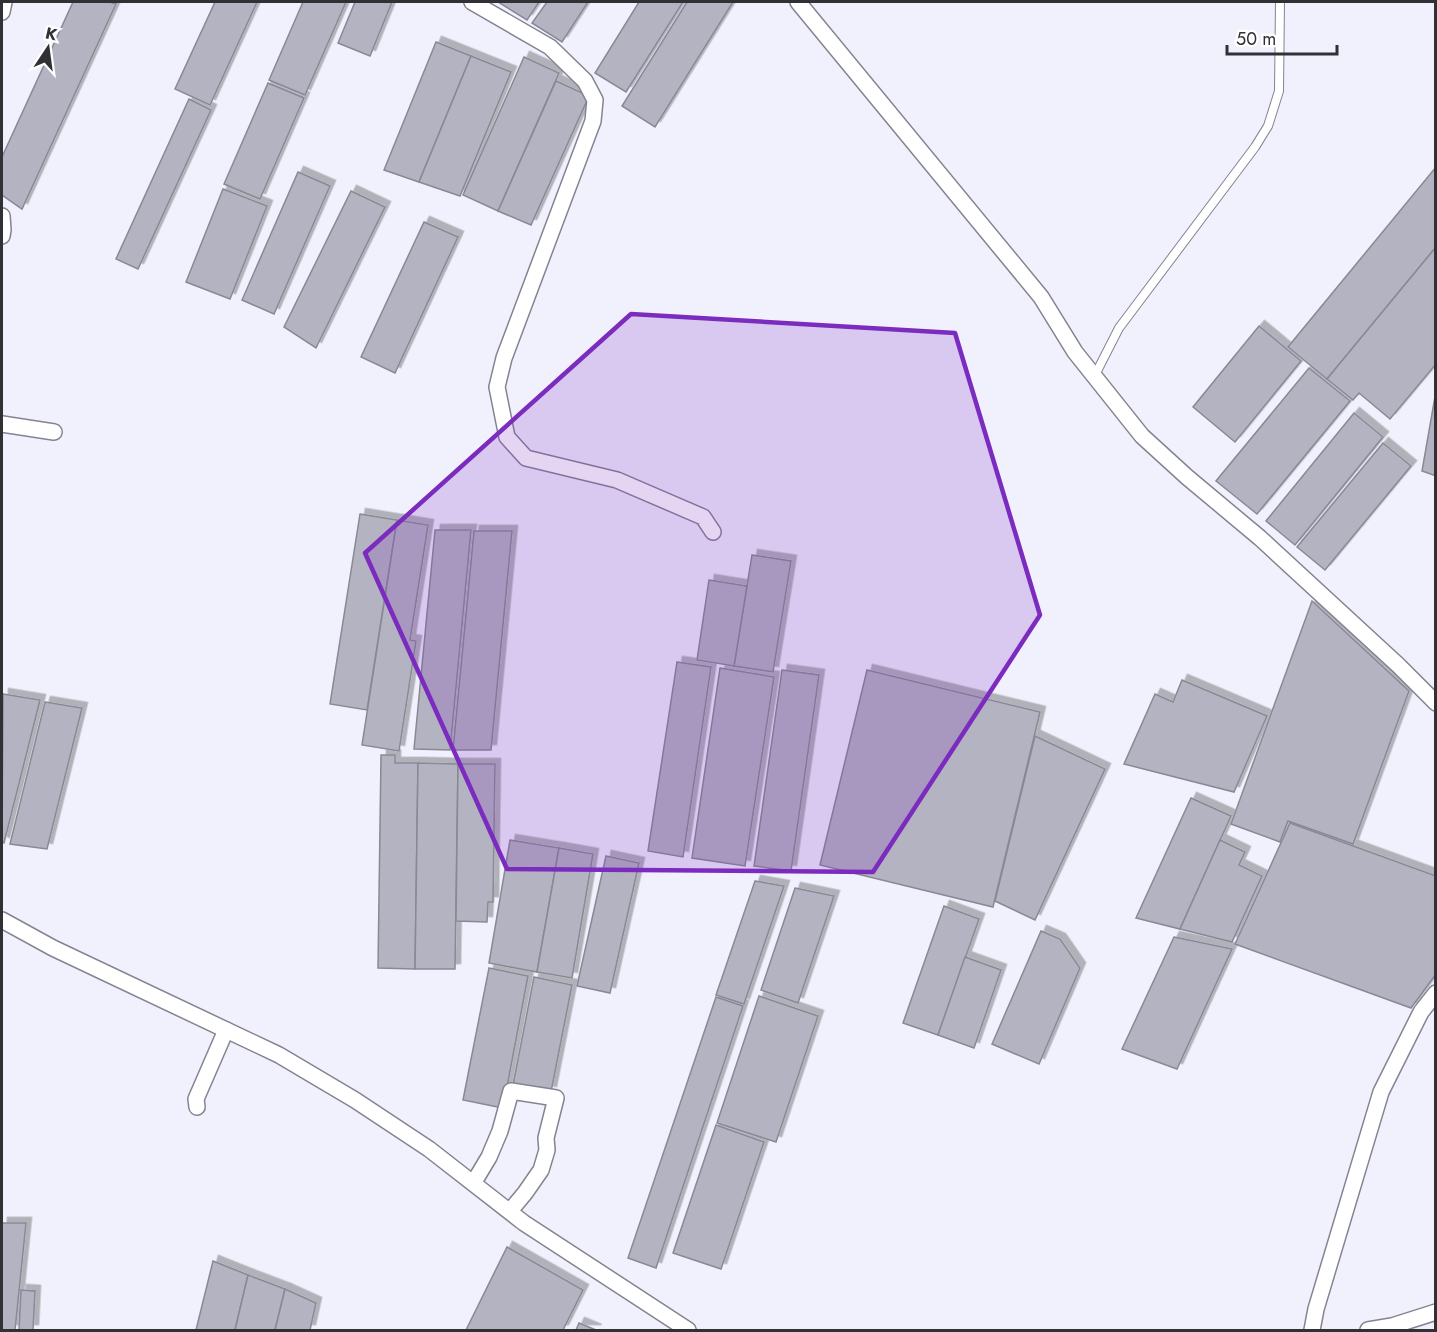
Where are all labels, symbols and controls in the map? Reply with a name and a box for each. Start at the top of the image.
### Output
north arrow [18,18,78,78]
scale bar [1227,18,1336,56]
text: K [43,21,60,47]
text: 50 m [1236,26,1276,52]

